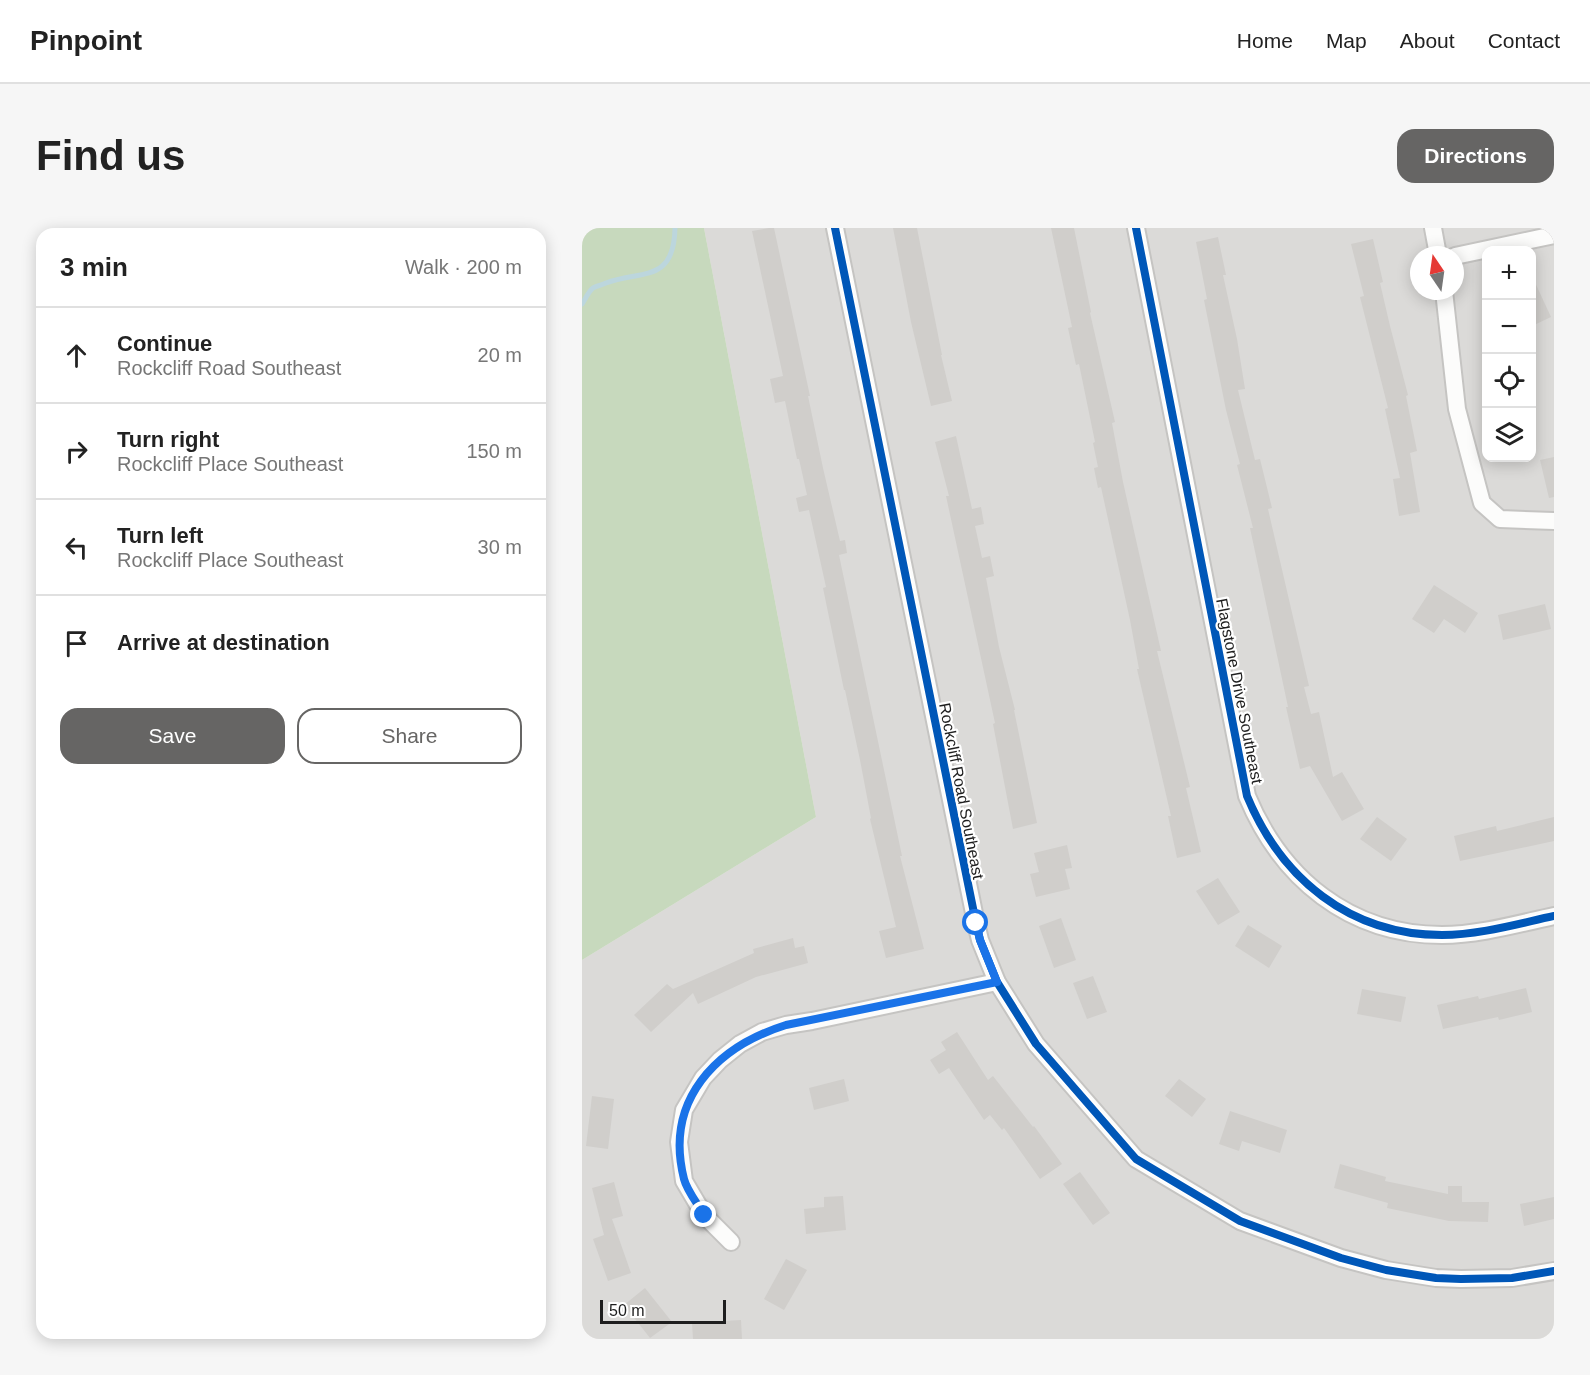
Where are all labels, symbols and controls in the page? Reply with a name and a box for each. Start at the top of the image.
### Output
text: Pinpoint [30,25,142,56]
text: Home [1237,29,1293,52]
text: Map [1326,29,1367,52]
text: About [1400,29,1455,52]
text: Contact [1488,29,1560,52]
button: Directions [1397,129,1554,183]
text: Find us [36,132,185,179]
north arrow [1410,246,1464,300]
map controls [1482,246,1536,462]
button: + [1482,246,1536,300]
text: 3 min [60,252,128,282]
text: Walk · 200 m [405,256,522,278]
button: − [1482,300,1536,354]
text: Continue [117,331,212,356]
icon: ahead [60,339,93,372]
text: 20 m [478,344,522,366]
button: locate [1482,354,1536,408]
text: Rockcliff Road Southeast [117,357,341,379]
button: layers [1482,408,1536,462]
text: Turn right [117,427,219,452]
icon: right [60,435,93,468]
text: 150 m [466,440,522,462]
text: Rockcliff Place Southeast [117,453,343,475]
text: Turn left [117,523,203,548]
icon: left [60,531,93,564]
text: 30 m [478,536,522,558]
text: Rockcliff Place Southeast [117,549,343,571]
street label: Flagstone Drive Southeast [1213,597,1266,786]
icon: arrive [60,627,93,660]
text: Arrive at destination [117,630,330,655]
street label: Rockcliff Road Southeast [936,701,987,881]
button: Save [60,708,285,764]
button: Share [297,708,522,764]
route start [962,909,988,935]
route end [690,1201,716,1227]
scale bar [600,1297,726,1324]
text: 50 m [609,1302,645,1319]

